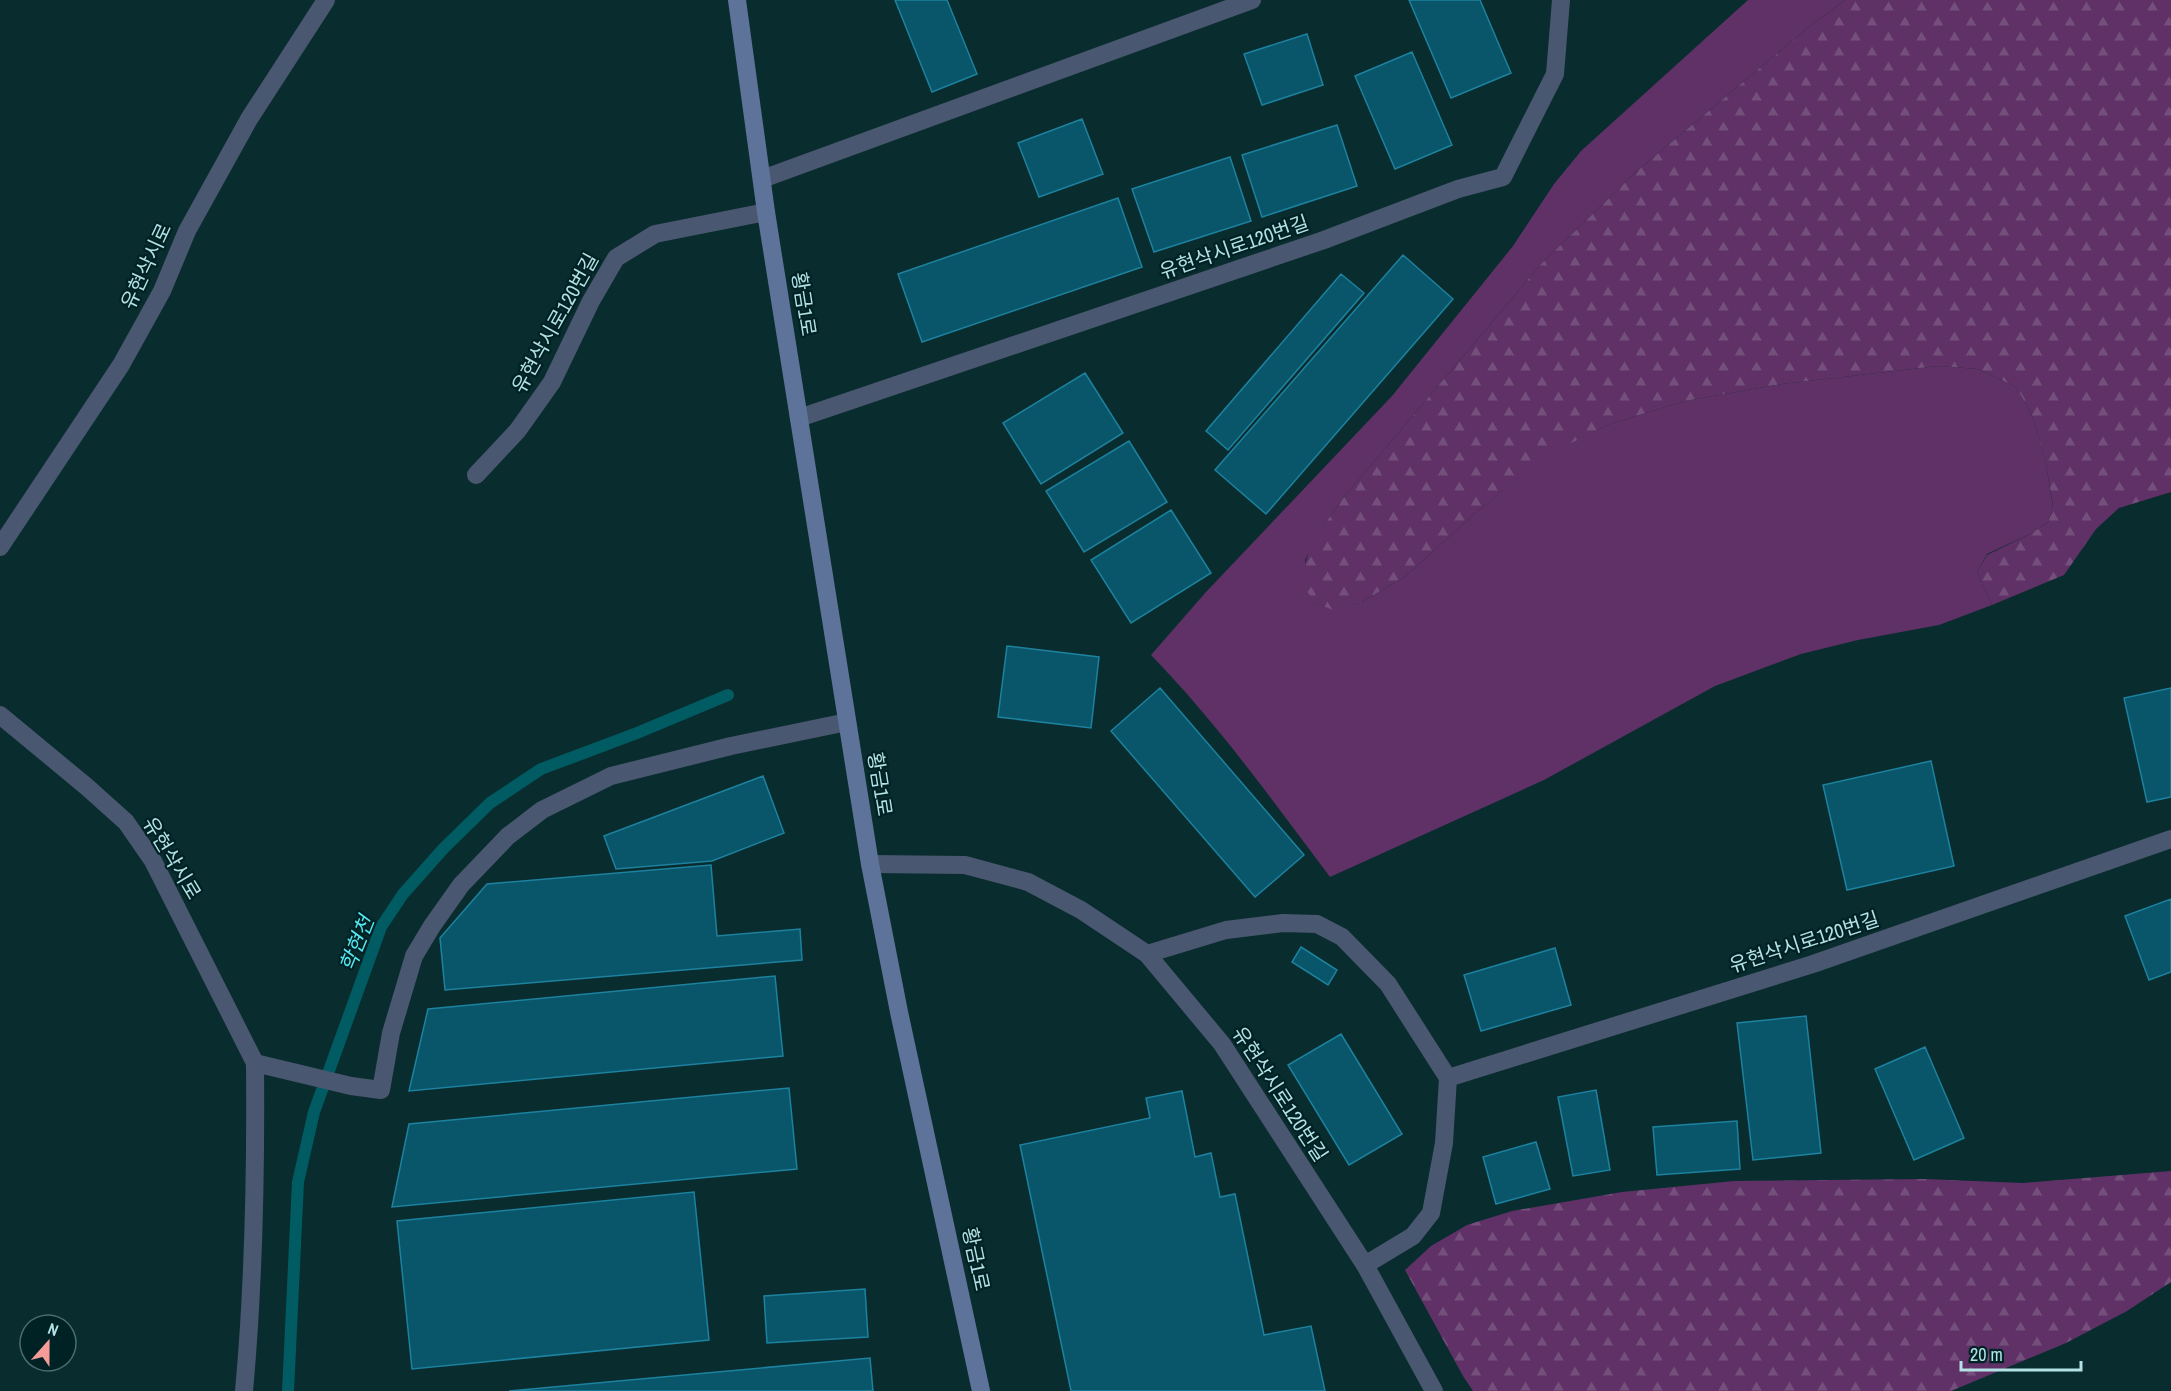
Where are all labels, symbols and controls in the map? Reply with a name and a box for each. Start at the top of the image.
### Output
street label: 유현삭시로120번길 [1156,208,1312,285]
street label: 유현삭시로 [114,218,177,313]
street label: 유현삭시로120번길 [505,248,604,398]
street label: 황금1로 [786,270,823,338]
street label: 황금1로 [862,750,899,818]
street label: 유현삭시로 [137,811,208,904]
street label: 유현삭시로120번길 [1725,905,1882,978]
water label: 학현천 [332,909,382,976]
street label: 유현삭시로120번길 [1227,1021,1334,1167]
street label: 황금1로 [957,1225,996,1293]
north arrow [18,1313,78,1373]
text: N [45,1317,62,1341]
scale bar [1961,1334,2081,1372]
text: 20 m [1970,1342,2003,1367]

